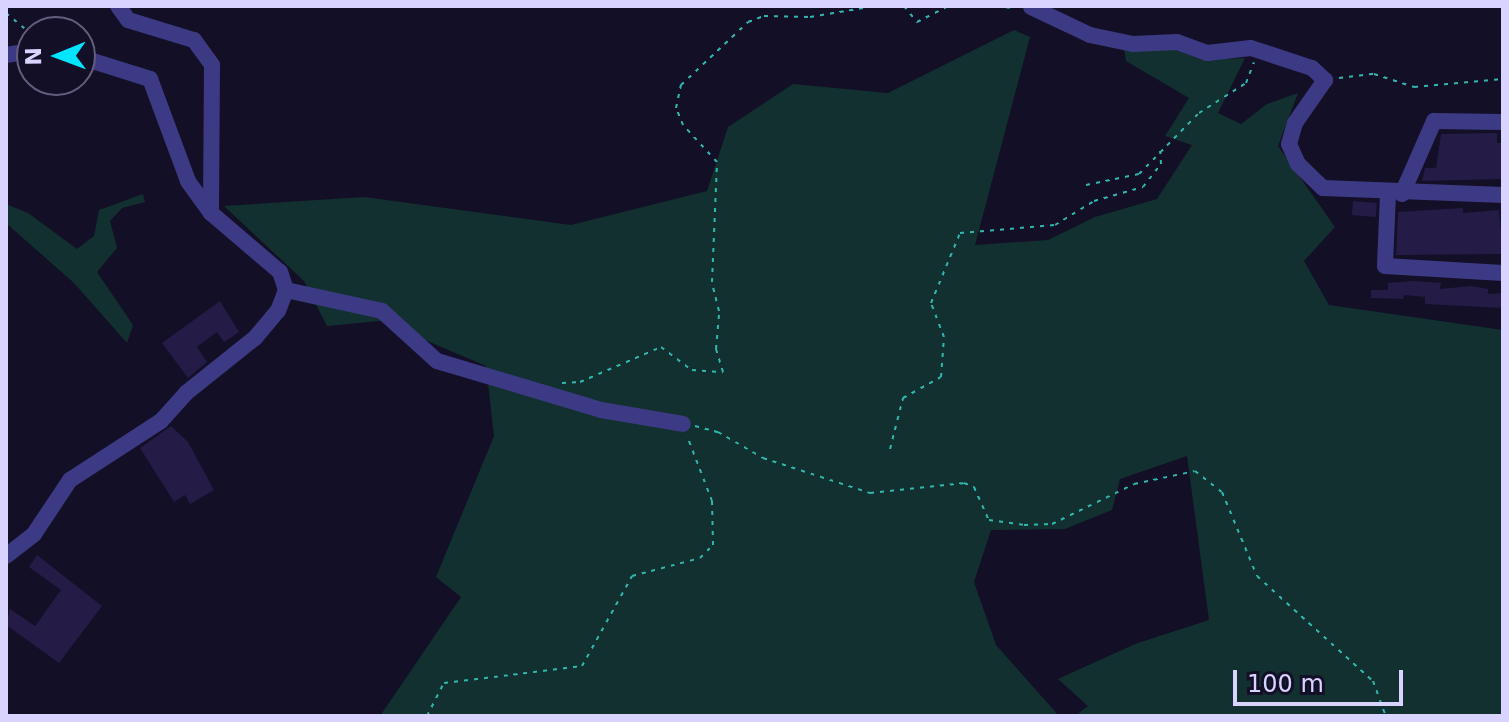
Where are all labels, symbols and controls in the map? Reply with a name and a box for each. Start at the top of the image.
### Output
north arrow [16,16,96,96]
text: N [21,47,46,66]
scale bar [1237,654,1407,704]
text: 100 m [1247,670,1324,698]

